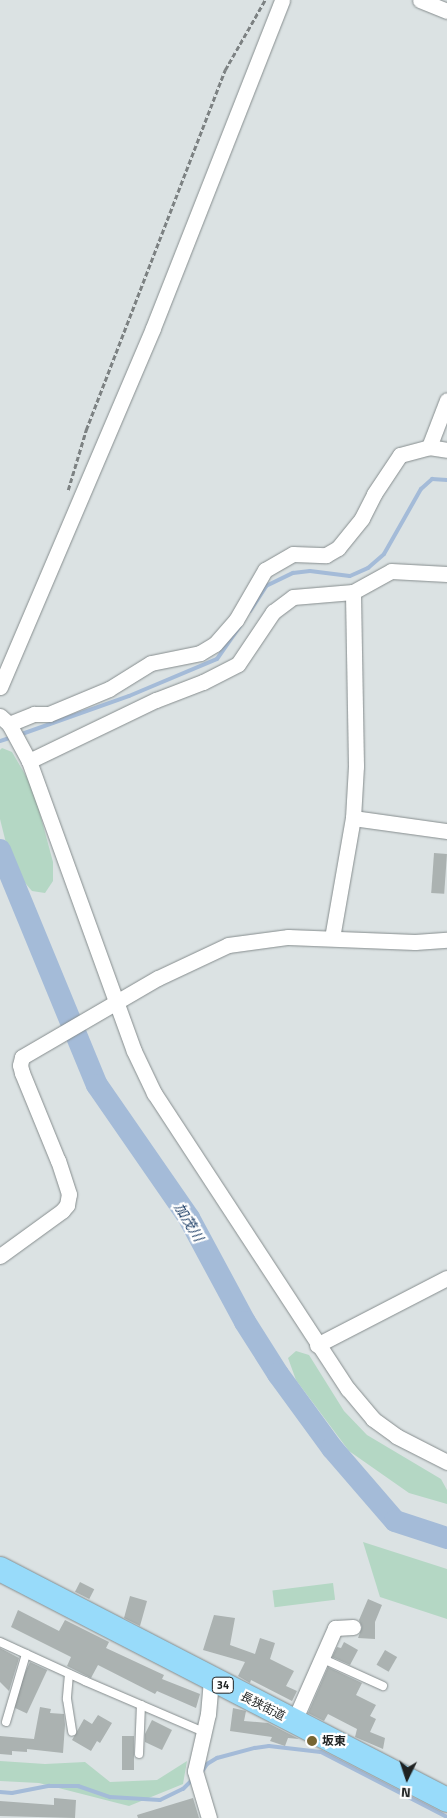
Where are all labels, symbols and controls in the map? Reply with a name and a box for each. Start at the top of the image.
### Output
water label: 加茂川 [171,1200,207,1244]
road number: 34 [212,1676,234,1694]
street label: 長狭街道 [238,1689,288,1723]
place label: 坂東 [322,1734,346,1748]
marker: 坂東 [306,1735,318,1747]
north arrow [382,1753,432,1803]
text: N [400,1783,411,1804]

